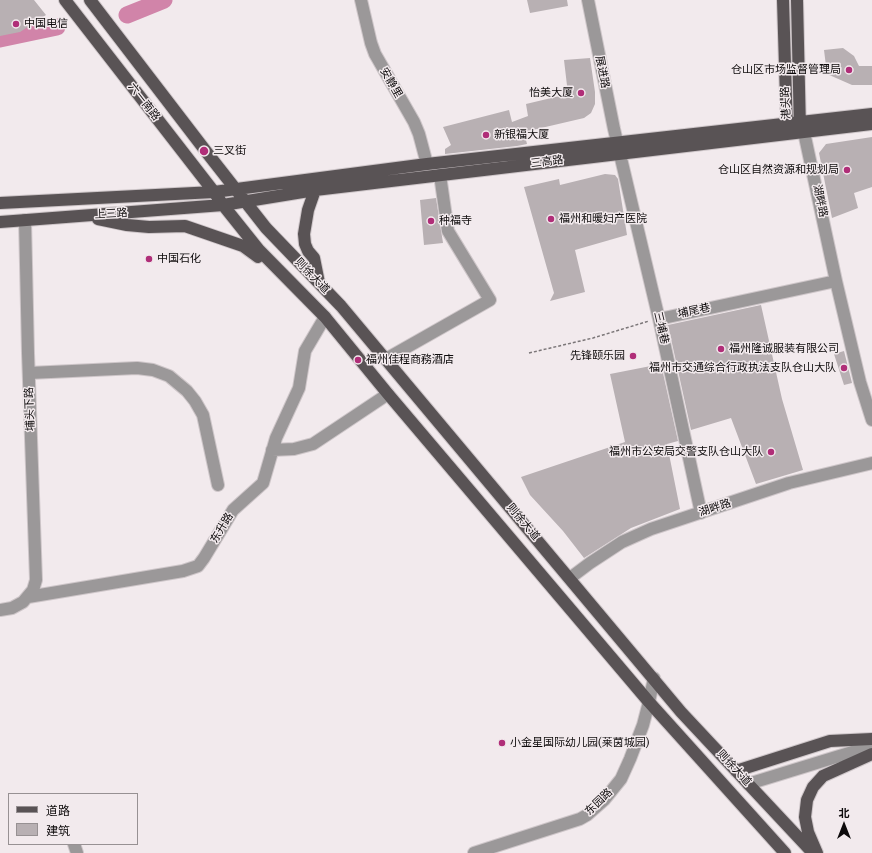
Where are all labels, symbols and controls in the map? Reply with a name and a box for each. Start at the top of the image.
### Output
place label: 中国电信 [24,17,68,31]
marker: 中国电信 [11,19,21,29]
street label: 展进路 [592,55,612,89]
place label: 仓山区市场监督管理局 [731,63,841,77]
street label: 安静里 [377,65,405,101]
marker: 仓山区市场监督管理局 [844,65,854,75]
street label: 六一南路 [125,81,163,123]
place label: 怡美大厦 [529,86,573,100]
street label: 港头路 [779,86,793,120]
marker: 怡美大厦 [576,88,586,98]
place label: 新银福大厦 [494,128,549,142]
marker: 新银福大厦 [481,130,491,140]
place label: 三叉街 [213,144,246,158]
marker: 三叉街 [198,145,210,157]
street label: 三高路 [530,153,564,171]
place label: 仓山区自然资源和规划局 [718,163,839,177]
marker: 仓山区自然资源和规划局 [842,165,852,175]
street label: 湖畔路 [810,183,830,219]
street label: 上三路 [94,207,128,221]
place label: 福州和暖妇产医院 [559,212,647,226]
place label: 种福寺 [439,214,472,228]
marker: 福州和暖妇产医院 [546,214,556,224]
marker: 种福寺 [426,216,436,226]
place label: 中国石化 [157,252,201,266]
marker: 中国石化 [144,254,154,264]
street label: 则徐大道 [292,256,332,296]
street label: 埔尾巷 [676,301,712,321]
street label: 三埔巷 [651,310,671,346]
place label: 福州隆诚服装有限公司 [729,342,839,356]
marker: 福州隆诚服装有限公司 [716,344,726,354]
place label: 先锋颐乐园 [570,349,625,363]
marker: 先锋颐乐园 [628,351,638,361]
place label: 福州佳程商務酒店 [366,353,454,367]
marker: 福州佳程商務酒店 [353,355,363,365]
place label: 福州市交通综合行政执法支队仓山大队 [649,361,836,375]
marker: 福州市交通综合行政执法支队仓山大队 [839,363,849,373]
street label: 埔头下路 [23,387,37,431]
place label: 福州市公安局交警支队仓山大队 [609,445,763,459]
marker: 福州市公安局交警支队仓山大队 [766,447,776,457]
street label: 湖畔路 [697,497,733,519]
street label: 则徐大道 [504,501,542,543]
street label: 东升路 [208,510,236,546]
place label: 小金星国际幼儿园(莱茵城园) [510,736,649,750]
marker: 小金星国际幼儿园(莱茵城园) [497,738,507,748]
street label: 则徐大道 [714,747,754,789]
street label: 东园路 [583,786,615,818]
legend [8,793,138,845]
text: 道路 [46,803,70,818]
north arrow [824,805,864,845]
text: 北 [839,806,850,820]
text: 建筑 [46,823,70,838]

